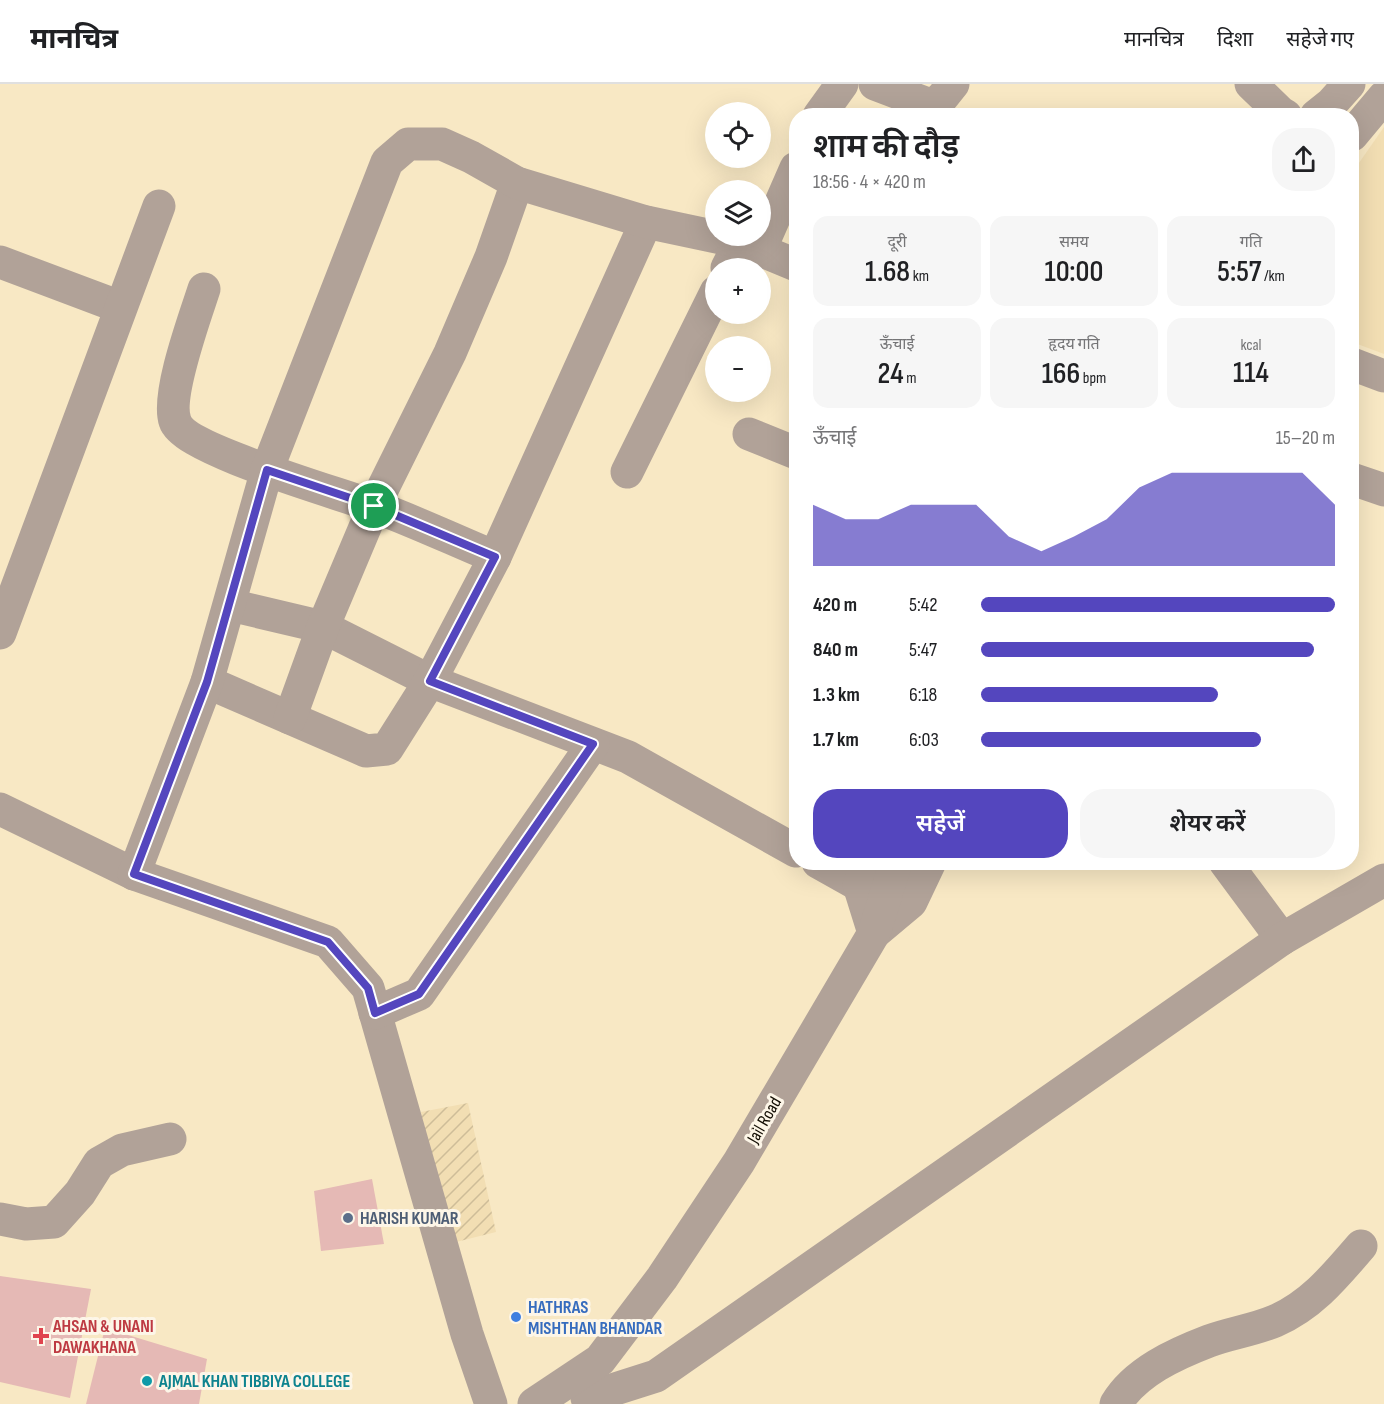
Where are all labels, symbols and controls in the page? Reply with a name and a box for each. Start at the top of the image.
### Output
text: मानचित्र [30,23,118,56]
text: मानचित्र [1124,27,1184,52]
text: दिशा [1217,27,1253,52]
text: सहेजे गए [1286,27,1354,52]
map controls [705,102,771,402]
button: locate [705,102,771,168]
text: शाम की दौड़ [813,127,959,167]
button: share [1272,128,1335,191]
text: 18:56 · 4 × 420 m [813,170,926,194]
button: layers [705,180,771,246]
text: दूरी [887,233,907,252]
text: समय [1059,233,1089,252]
text: गति [1240,233,1262,252]
text: 1.68 [865,254,910,290]
text: 10:00 [1045,254,1103,290]
text: 5:57 [1217,254,1261,290]
button: + [705,258,771,324]
text: km [910,267,929,286]
text: /km [1261,267,1285,286]
text: ऊँचाई [880,335,914,354]
text: हृदय गति [1048,335,1100,354]
button: − [705,336,771,402]
text: kcal [1240,336,1262,355]
text: 114 [1233,355,1269,391]
text: 24 [878,356,904,392]
text: 166 [1042,356,1080,392]
text: m [904,369,916,388]
text: bpm [1080,369,1106,388]
text: ऊँचाई [813,426,856,450]
text: 15–20 m [1276,426,1335,450]
pin [348,480,399,531]
icon: arrive [357,489,390,522]
text: 420 m [813,593,857,617]
text: 5:42 [909,593,938,617]
text: 840 m [813,638,858,662]
text: 5:47 [909,638,937,662]
text: 1.3 km [813,683,860,707]
text: 6:18 [909,683,937,707]
text: 1.7 km [813,728,859,752]
text: 6:03 [909,728,939,752]
button: सहेजें [813,789,1068,858]
button: शेयर करें [1080,789,1335,858]
street label: Jail Road [742,1093,786,1148]
place label: HARISH KUMAR [360,1208,459,1229]
marker: HARISH KUMAR [341,1211,355,1225]
place label: HATHRAS MISHTHAN BHANDAR [528,1297,662,1339]
marker: HATHRAS MISHTHAN BHANDAR [509,1310,523,1324]
place label: AHSAN & UNANI DAWAKHANA [52,1316,154,1358]
marker: AHSAN & UNANI DAWAKHANA [34,1329,48,1343]
place label: AJMAL KHAN TIBBIYA COLLEGE [158,1371,350,1392]
marker: AJMAL KHAN TIBBIYA COLLEGE [140,1374,154,1388]

